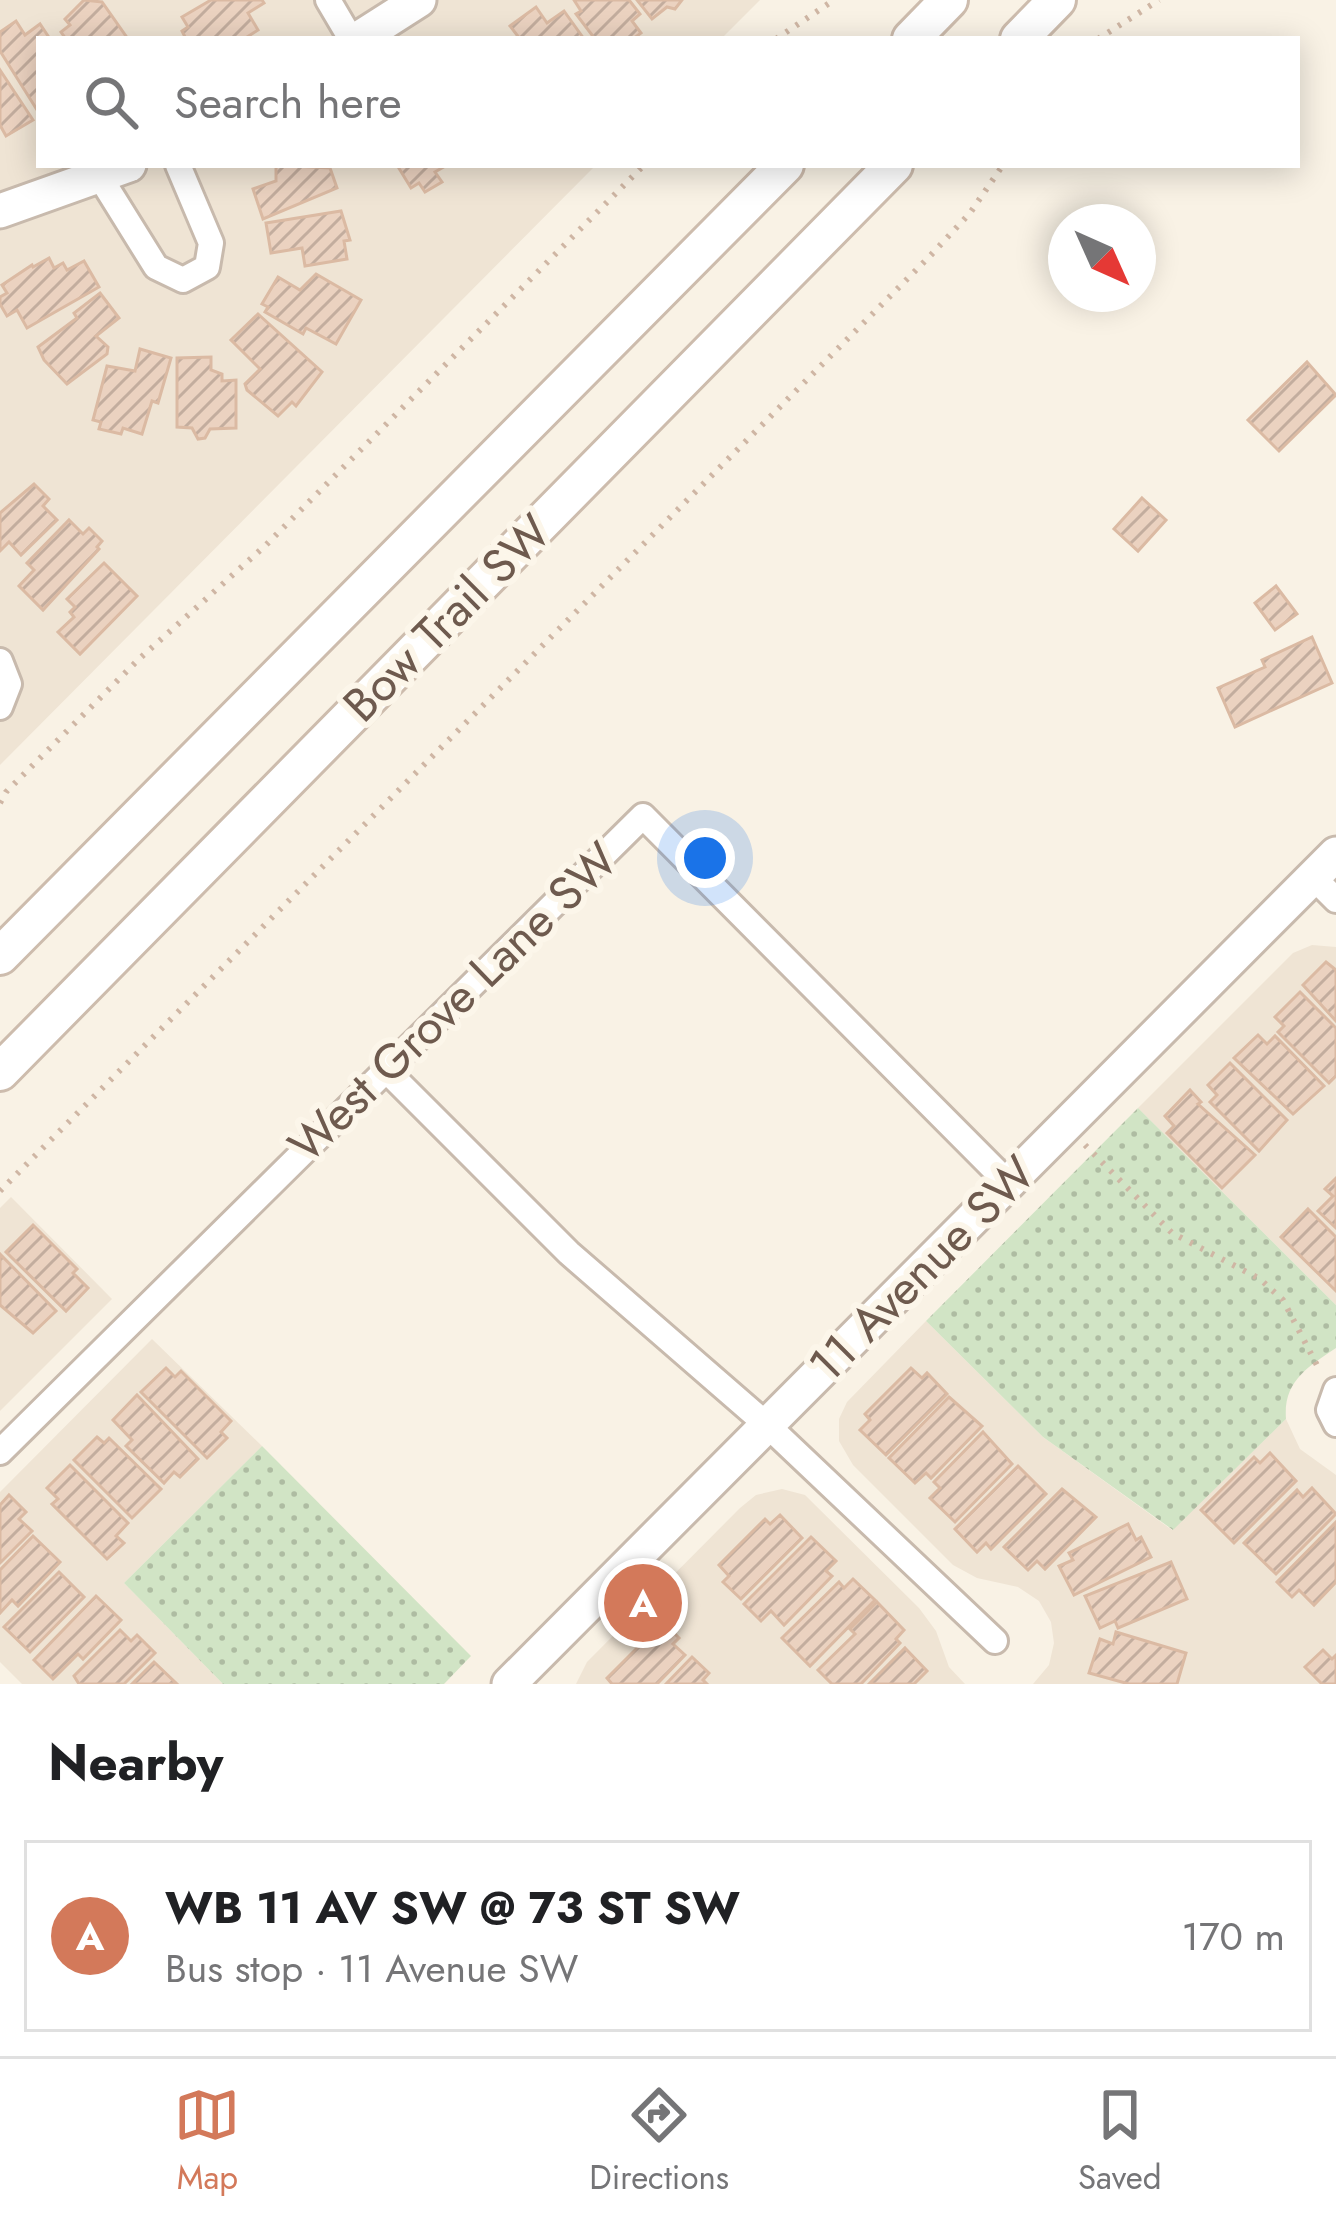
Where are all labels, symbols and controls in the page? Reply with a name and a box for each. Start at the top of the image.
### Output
search box [36,36,1300,168]
icon: search [78,69,144,135]
text: Search here [174,70,402,135]
north arrow [1048,204,1156,312]
street label: Bow Trail SW [327,498,567,738]
street label: West Grove Lane SW [273,826,634,1178]
your location [675,828,735,888]
street label: 11 Avenue SW [793,1140,1051,1398]
pin: A [604,1558,682,1648]
text: Nearby [48,1725,223,1799]
text: WB 11 AV SW @ 73 ST SW [165,1875,740,1940]
text: A [76,1908,104,1965]
text: 170 m [1181,1908,1285,1965]
text: Bus stop · 11 Avenue SW [165,1940,578,1997]
tab: Map [174,2082,240,2201]
tab: Directions [589,2082,729,2201]
tab: Saved [1078,2082,1162,2201]

